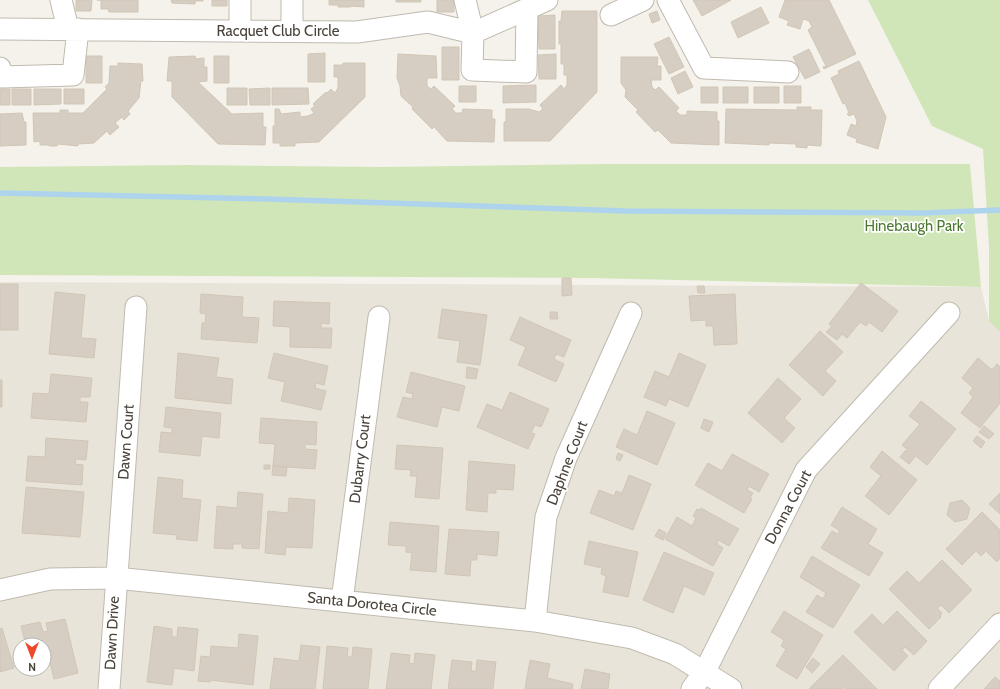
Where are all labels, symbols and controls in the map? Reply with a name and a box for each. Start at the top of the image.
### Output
street label: Racquet Club Circle [217,22,340,40]
park label: Hinebaugh Park [864,217,964,235]
street label: Dawn Court [114,404,138,480]
street label: Dubarry Court [346,413,374,505]
street label: Daphne Court [543,418,591,508]
street label: Donna Court [761,467,815,547]
street label: Santa Dorotea Circle [306,588,438,620]
street label: Dawn Drive [101,595,123,670]
north arrow [12,637,52,677]
text: N [28,660,36,674]

